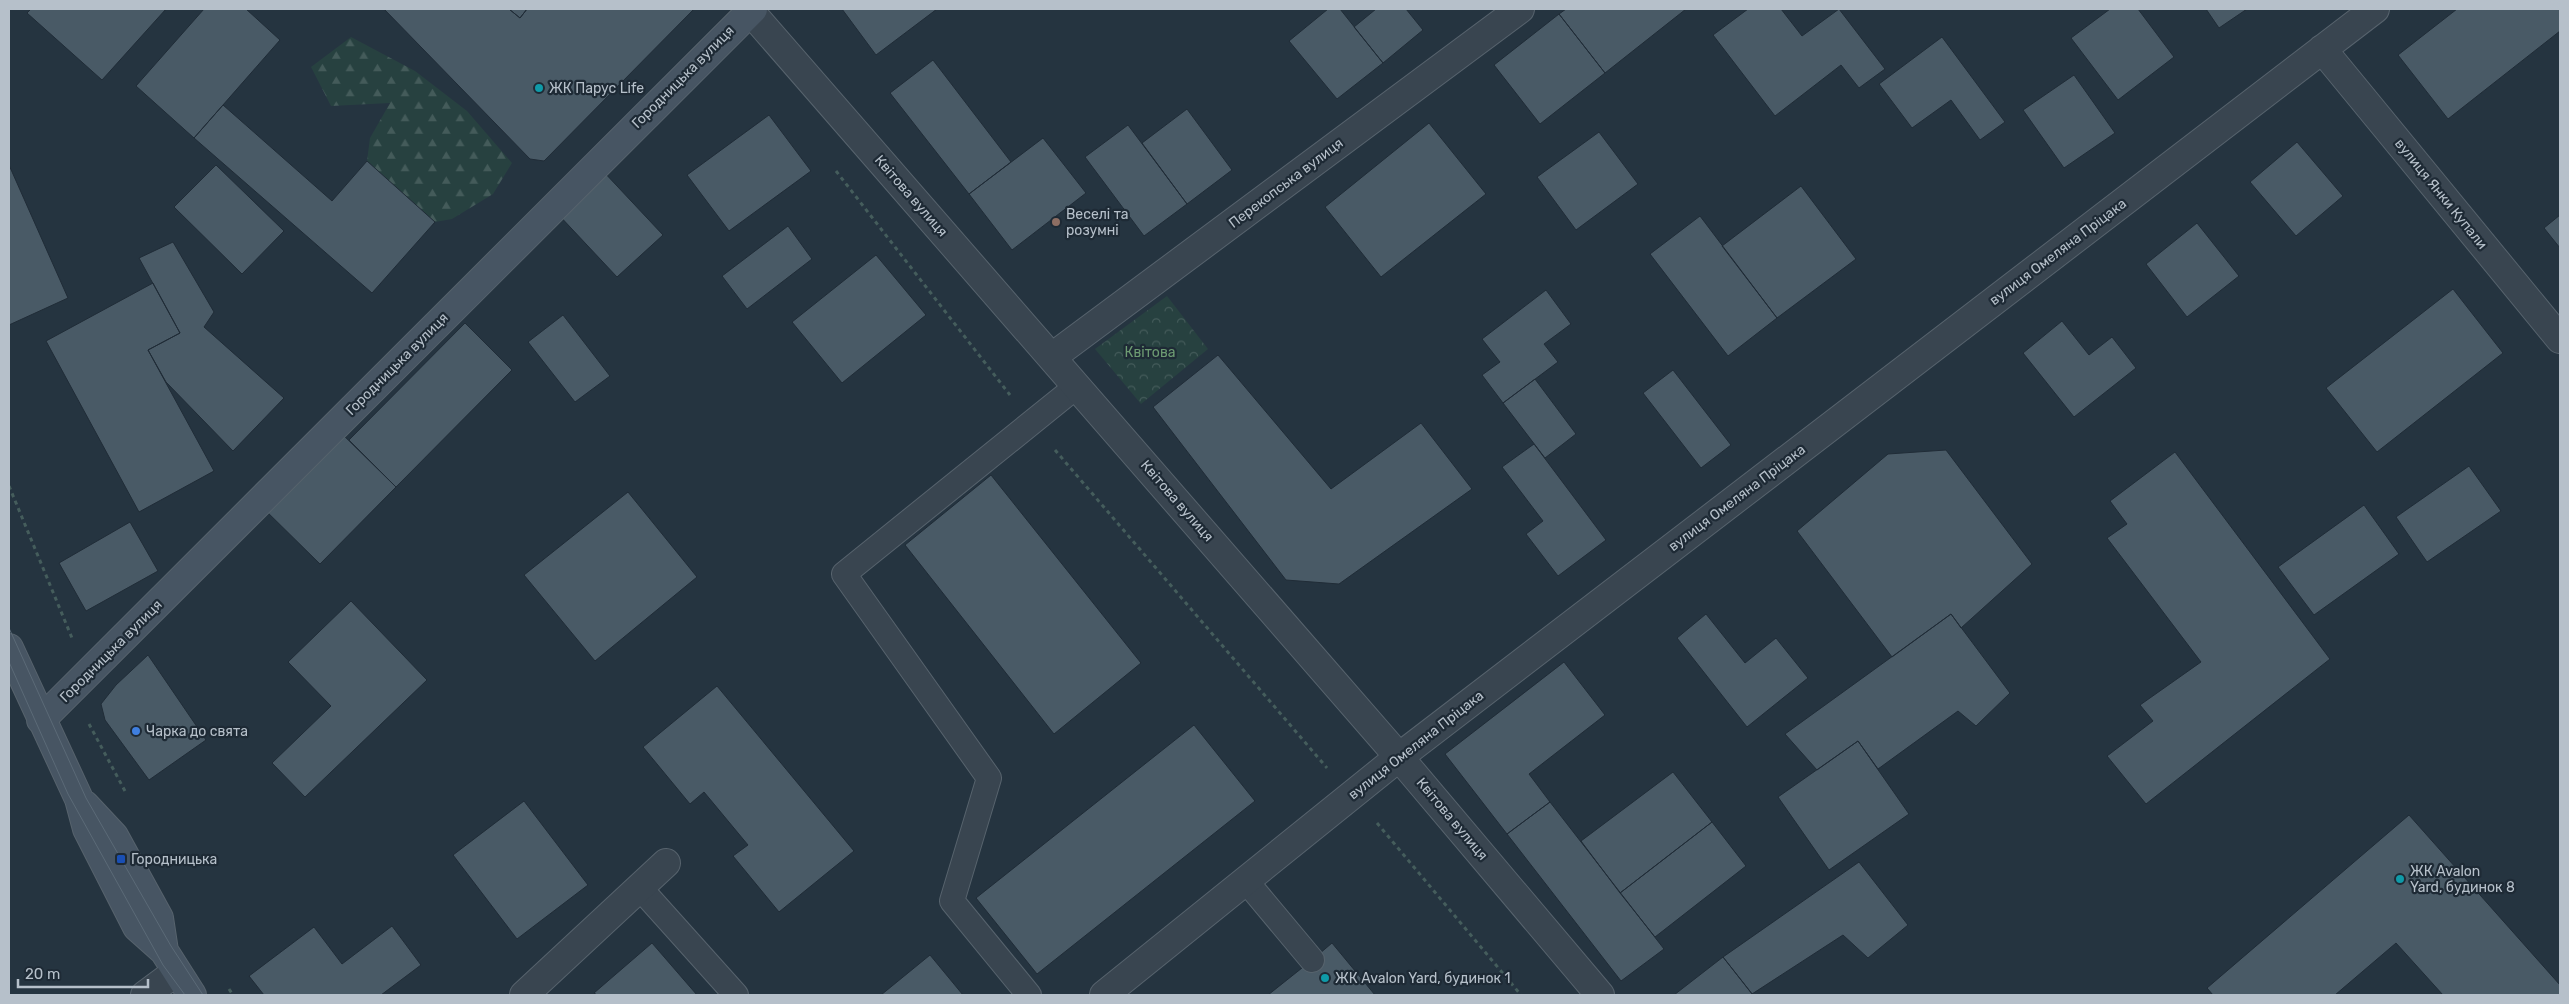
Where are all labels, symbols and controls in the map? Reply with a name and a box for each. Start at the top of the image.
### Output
street label: Городницька вулиця [628,22,738,132]
place label: ЖК Парус Life [549,80,644,97]
marker: ЖК Парус Life [533,82,545,94]
street label: Перекопська вулиця [1225,134,1347,232]
street label: вулиця Янки Купали [2391,135,2491,253]
street label: Квітова вулиця [871,152,951,240]
street label: вулиця Омеляна Пріцака [1986,195,2130,309]
place label: Веселі та розумні [1066,206,1129,239]
marker: Веселі та розумні [1050,216,1062,228]
street label: Городницька вулиця [342,309,452,419]
park label: Квітова [1125,344,1176,361]
street label: вулиця Омеляна Пріцака [1665,441,1809,555]
street label: Квітова вулиця [1137,457,1217,545]
street label: Городницька вулиця [56,596,166,706]
street label: вулиця Омеляна Пріцака [1345,687,1487,803]
place label: Чарка до свята [146,723,248,740]
marker: Чарка до свята [130,725,142,737]
street label: Квітова вулиця [1413,774,1491,864]
place label: Городницька [131,851,217,868]
marker: Городницька [115,853,127,865]
place label: ЖК Avalon Yard, будинок 8 [2410,863,2515,896]
marker: ЖК Avalon Yard, будинок 8 [2394,873,2406,885]
scale bar [18,956,148,988]
text: 20 m [25,965,60,983]
place label: ЖК Avalon Yard, будинок 1 [1335,970,1510,987]
marker: ЖК Avalon Yard, будинок 1 [1319,972,1331,984]

